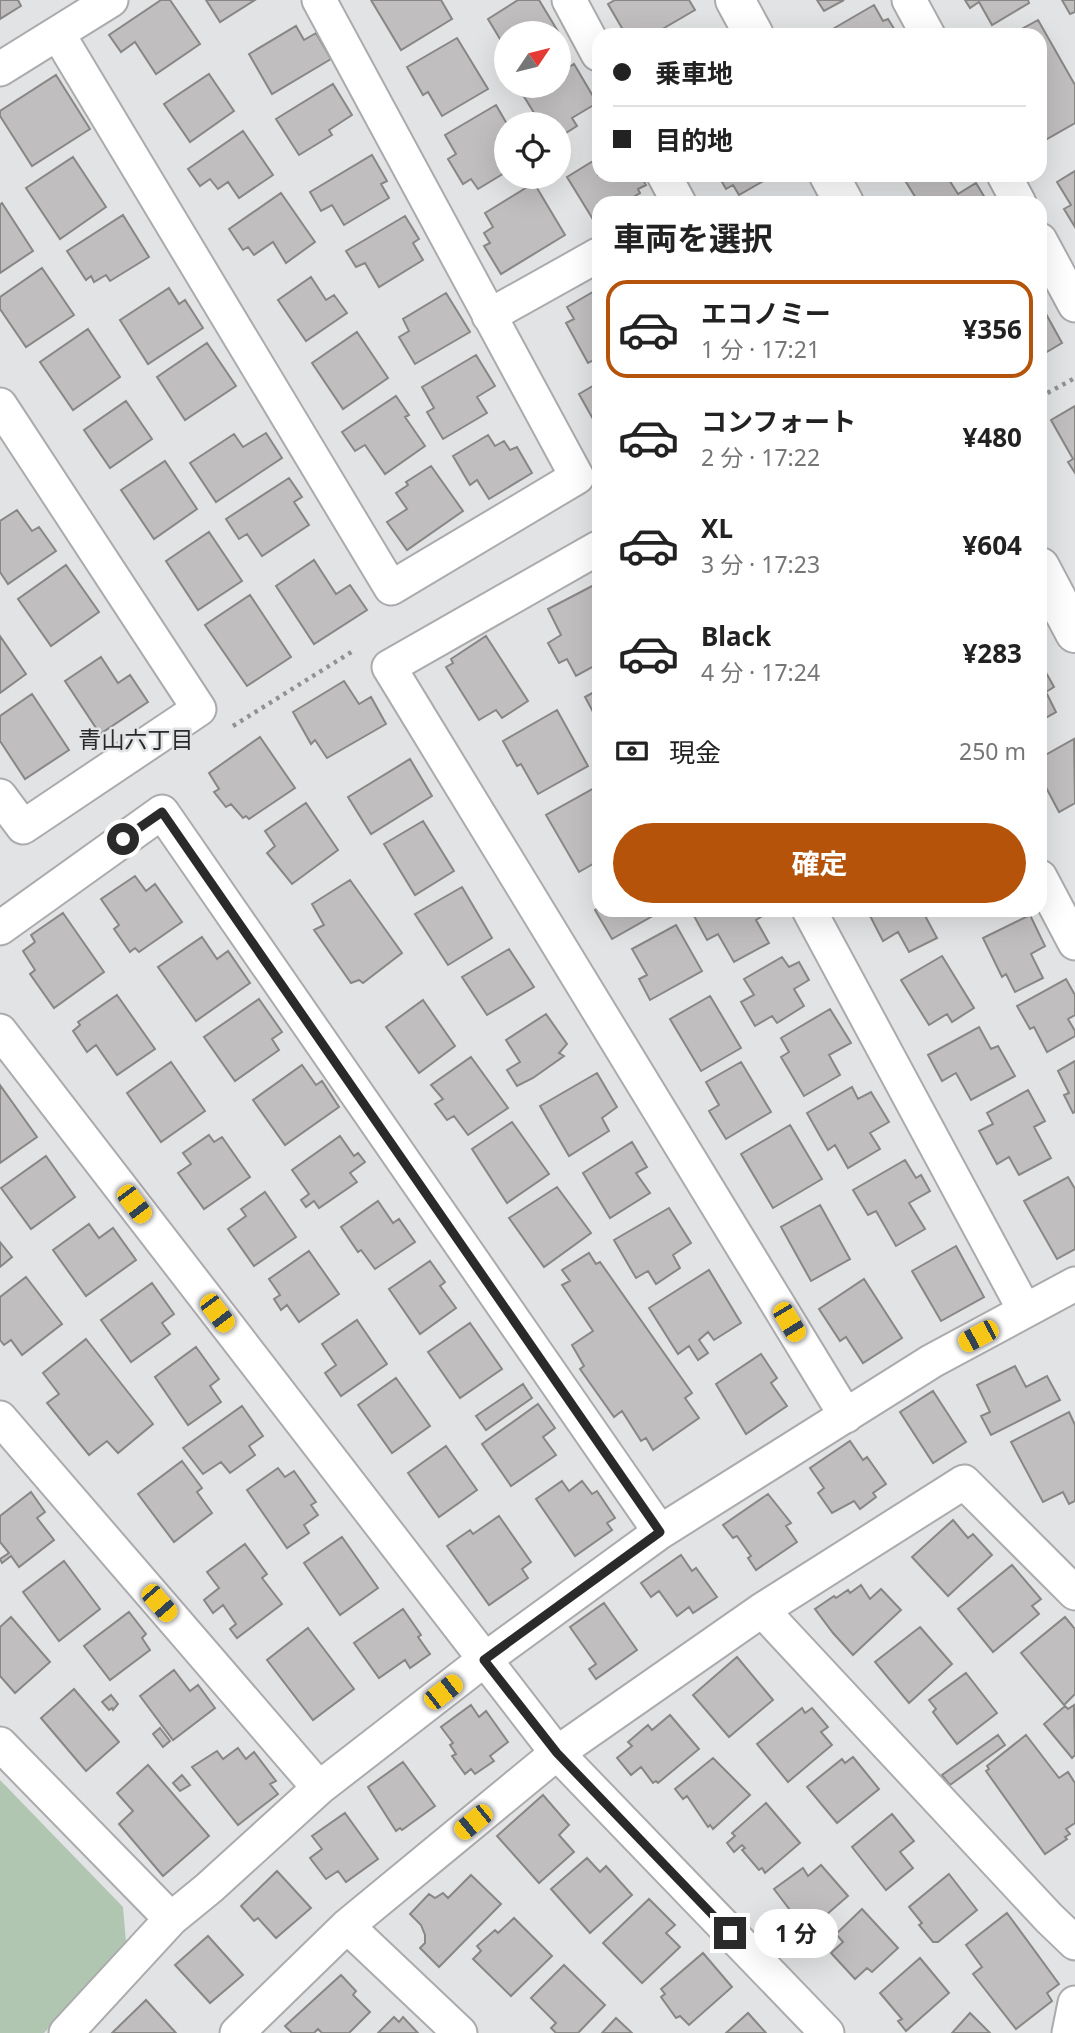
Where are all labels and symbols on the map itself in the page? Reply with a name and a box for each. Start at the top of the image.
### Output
north arrow [494,21,570,98]
district label: 青山六丁目 [79,723,194,755]
route start [107,823,139,855]
car [113,1181,156,1227]
car [196,1290,239,1336]
car [770,1299,809,1345]
car [955,1317,1002,1355]
car [138,1580,181,1626]
car [420,1671,467,1713]
car [451,1801,496,1843]
callout: 1 分 [754,1909,838,1958]
route end [714,1917,746,1949]

